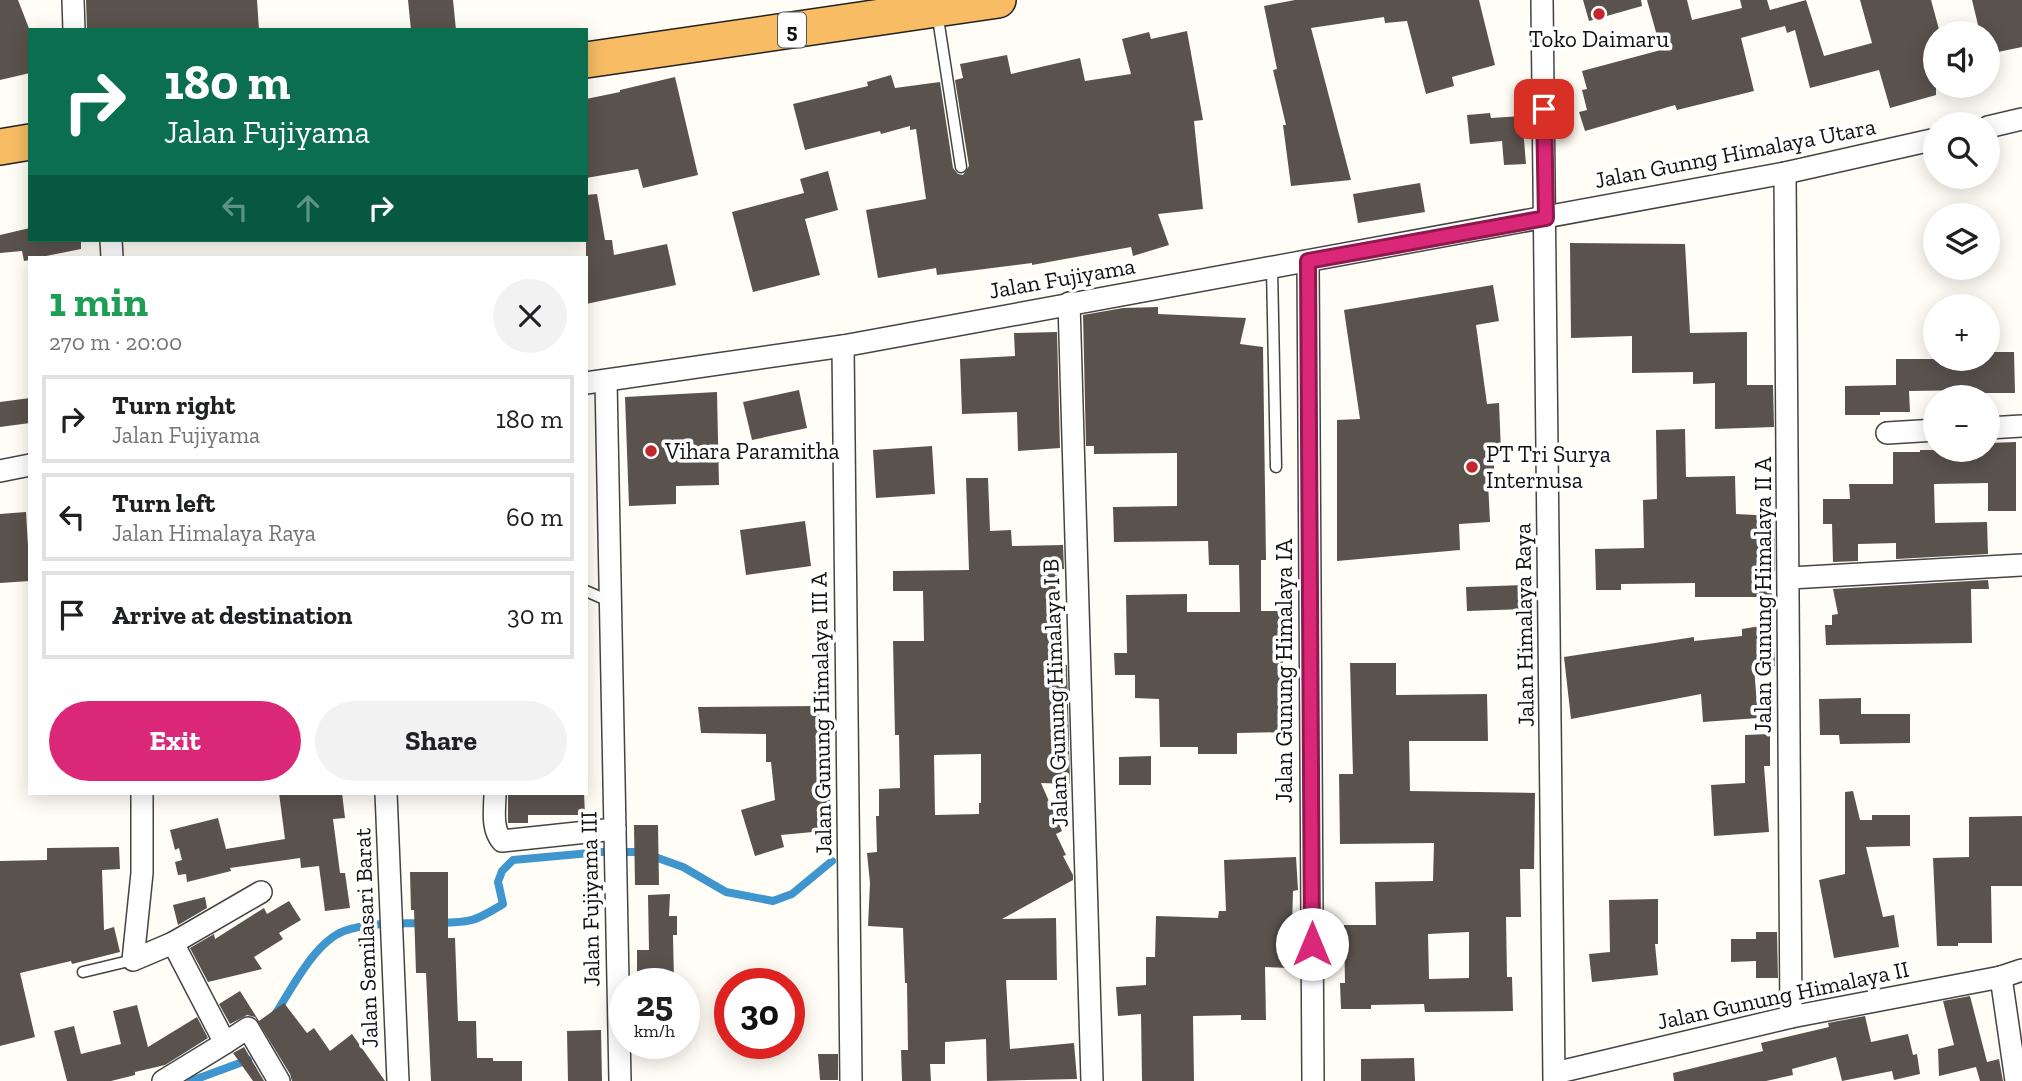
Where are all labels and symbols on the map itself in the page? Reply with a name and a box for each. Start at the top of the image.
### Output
marker: Toko Daimaru [1591,6,1607,22]
road number: 5 [778,12,806,48]
place label: Toko Daimaru [1529,25,1669,53]
pin [1514,79,1574,139]
street label: Jalan Gunng Himalaya Utara [1592,112,1878,194]
street label: Jalan Fujiyama [987,251,1137,305]
place label: Vihara Paramitha [664,437,840,465]
place label: PT Tri Surya Internusa [1486,440,1611,494]
marker: Vihara Paramitha [643,443,659,459]
street label: Jalan Gunung Himalaya II A [1749,456,1777,733]
marker: PT Tri Surya Internusa [1464,459,1480,475]
street label: Jalan Himalaya Raya [1508,523,1540,727]
street label: Jalan Gunung Himalaya IA [1270,538,1298,803]
street label: Jalan Gunung Himalaya I B [1036,558,1074,828]
street label: Jalan Gunung Himalaya III A [805,571,837,856]
street label: Jalan Fujiyama III [574,811,606,987]
street label: Jalan Semilasari Barat [348,827,384,1048]
position arrow [1275,907,1349,981]
street label: Jalan Gunung Himalaya II [1654,955,1912,1035]
speed limit sign: 30 [714,968,805,1059]

